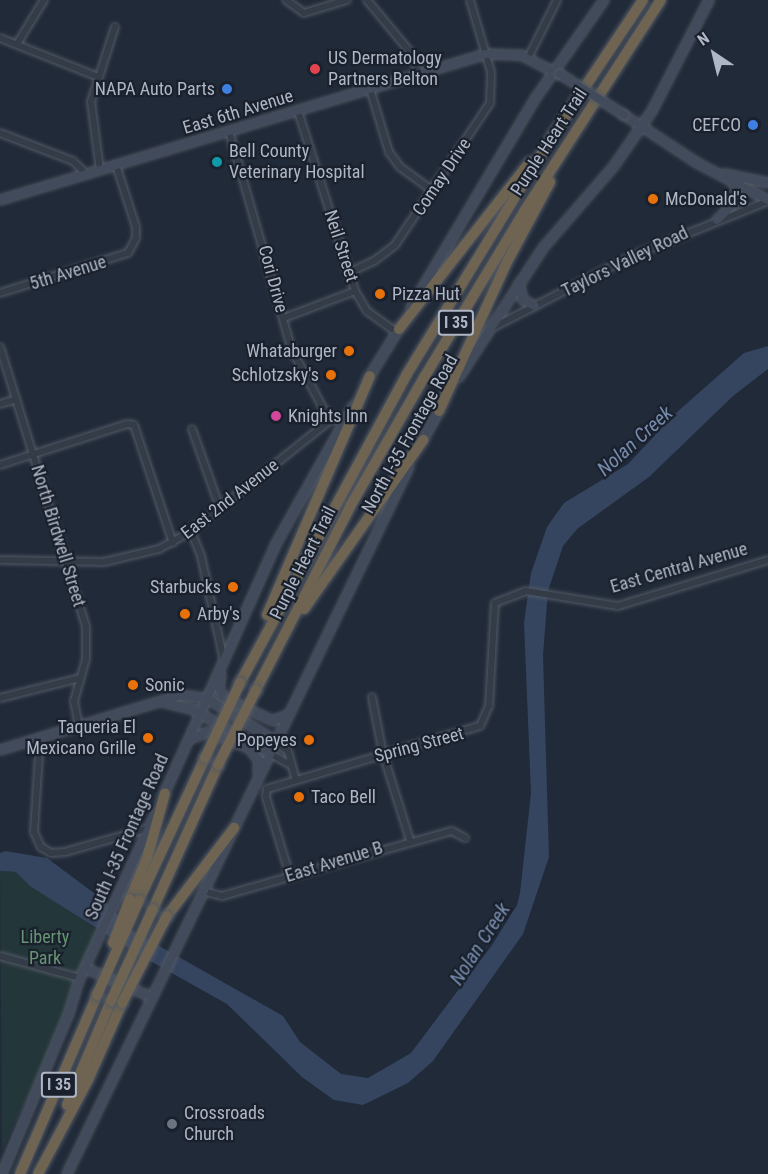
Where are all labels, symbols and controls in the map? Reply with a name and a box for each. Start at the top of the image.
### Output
north arrow [684,24,744,84]
text: N [694,28,713,49]
place label: US Dermatology Partners Belton [328,48,442,90]
marker: US Dermatology Partners Belton [306,60,324,78]
place label: NAPA Auto Parts [95,78,215,100]
marker: NAPA Auto Parts [220,82,234,96]
street label: Purple Heart Trail [506,84,592,200]
street label: East 6th Avenue [180,85,296,139]
place label: CEFCO [692,114,741,136]
marker: CEFCO [746,118,760,132]
street label: Comay Drive [408,134,476,220]
place label: Bell County Veterinary Hospital [229,141,365,184]
marker: Bell County Veterinary Hospital [210,155,224,169]
place label: McDonald's [665,188,747,210]
marker: McDonald's [646,192,660,206]
street label: Neil Street [319,207,363,285]
street label: Taylors Valley Road [558,222,692,302]
street label: Cori Drive [254,243,292,315]
street label: 5th Avenue [27,251,109,295]
place label: Pizza Hut [392,283,460,305]
marker: Pizza Hut [373,287,387,301]
road number: I 35 [436,310,476,336]
place label: Whataburger [246,340,337,362]
marker: Whataburger [342,344,356,358]
street label: North I-35 Frontage Road [357,351,463,517]
place label: Schlotzsky's [232,364,319,386]
marker: Schlotzsky's [324,368,338,382]
water label: Nolan Creek [592,401,678,481]
place label: Knights Inn [288,405,368,427]
marker: Knights Inn [269,409,283,423]
street label: East 2nd Avenue [177,454,283,544]
street label: North Birdwell Street [26,462,90,610]
street label: Purple Heart Trail [265,503,341,623]
street label: East Central Avenue [608,538,750,598]
place label: Starbucks [150,576,221,598]
marker: Starbucks [226,580,240,594]
place label: Arby's [197,603,240,625]
marker: Arby's [178,607,192,621]
place label: Sonic [145,674,185,696]
marker: Sonic [126,678,140,692]
place label: Taqueria El Mexicano Grille [26,717,136,760]
street label: Spring Street [372,723,466,767]
place label: Popeyes [237,729,297,751]
marker: Taqueria El Mexicano Grille [141,731,155,745]
marker: Popeyes [302,733,316,747]
street label: South I-35 Frontage Road [81,751,173,923]
place label: Taco Bell [311,786,376,808]
marker: Taco Bell [292,790,306,804]
street label: East Avenue B [283,837,385,887]
water label: Nolan Creek [445,898,515,990]
park label: Liberty Park [21,927,69,970]
road number: I 35 [40,1072,78,1098]
place label: Crossroads Church [184,1103,265,1146]
marker: Crossroads Church [165,1117,179,1131]

